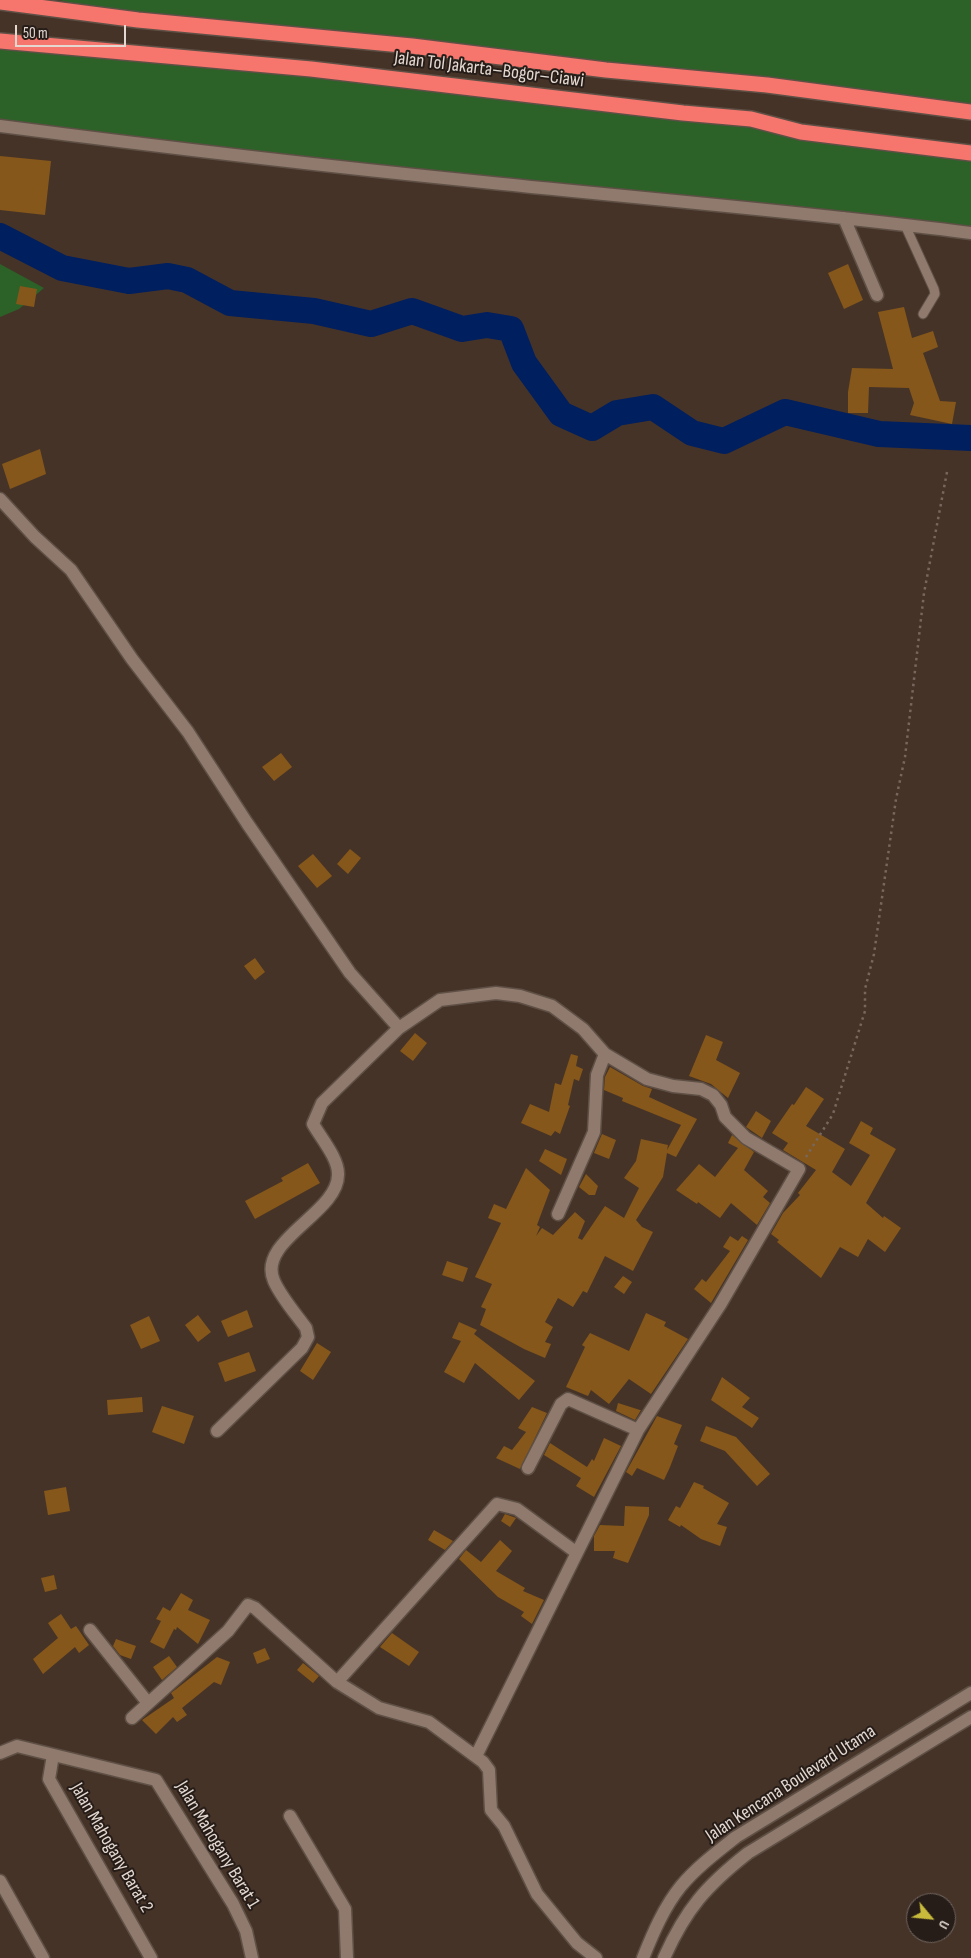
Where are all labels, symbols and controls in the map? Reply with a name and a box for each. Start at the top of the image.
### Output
scale bar [18,15,129,47]
text: 50 m [23,24,48,43]
street label: Jalan Tol Jakarta–Bogor–Ciawi [393,47,585,93]
street label: Jalan Kencana Boulevard Utama [702,1720,880,1848]
street label: Jalan Mahogany Barat 1 [170,1777,264,1913]
street label: Jalan Mahogany Barat 2 [65,1779,157,1917]
north arrow [906,1893,956,1943]
text: U [935,1918,953,1932]

